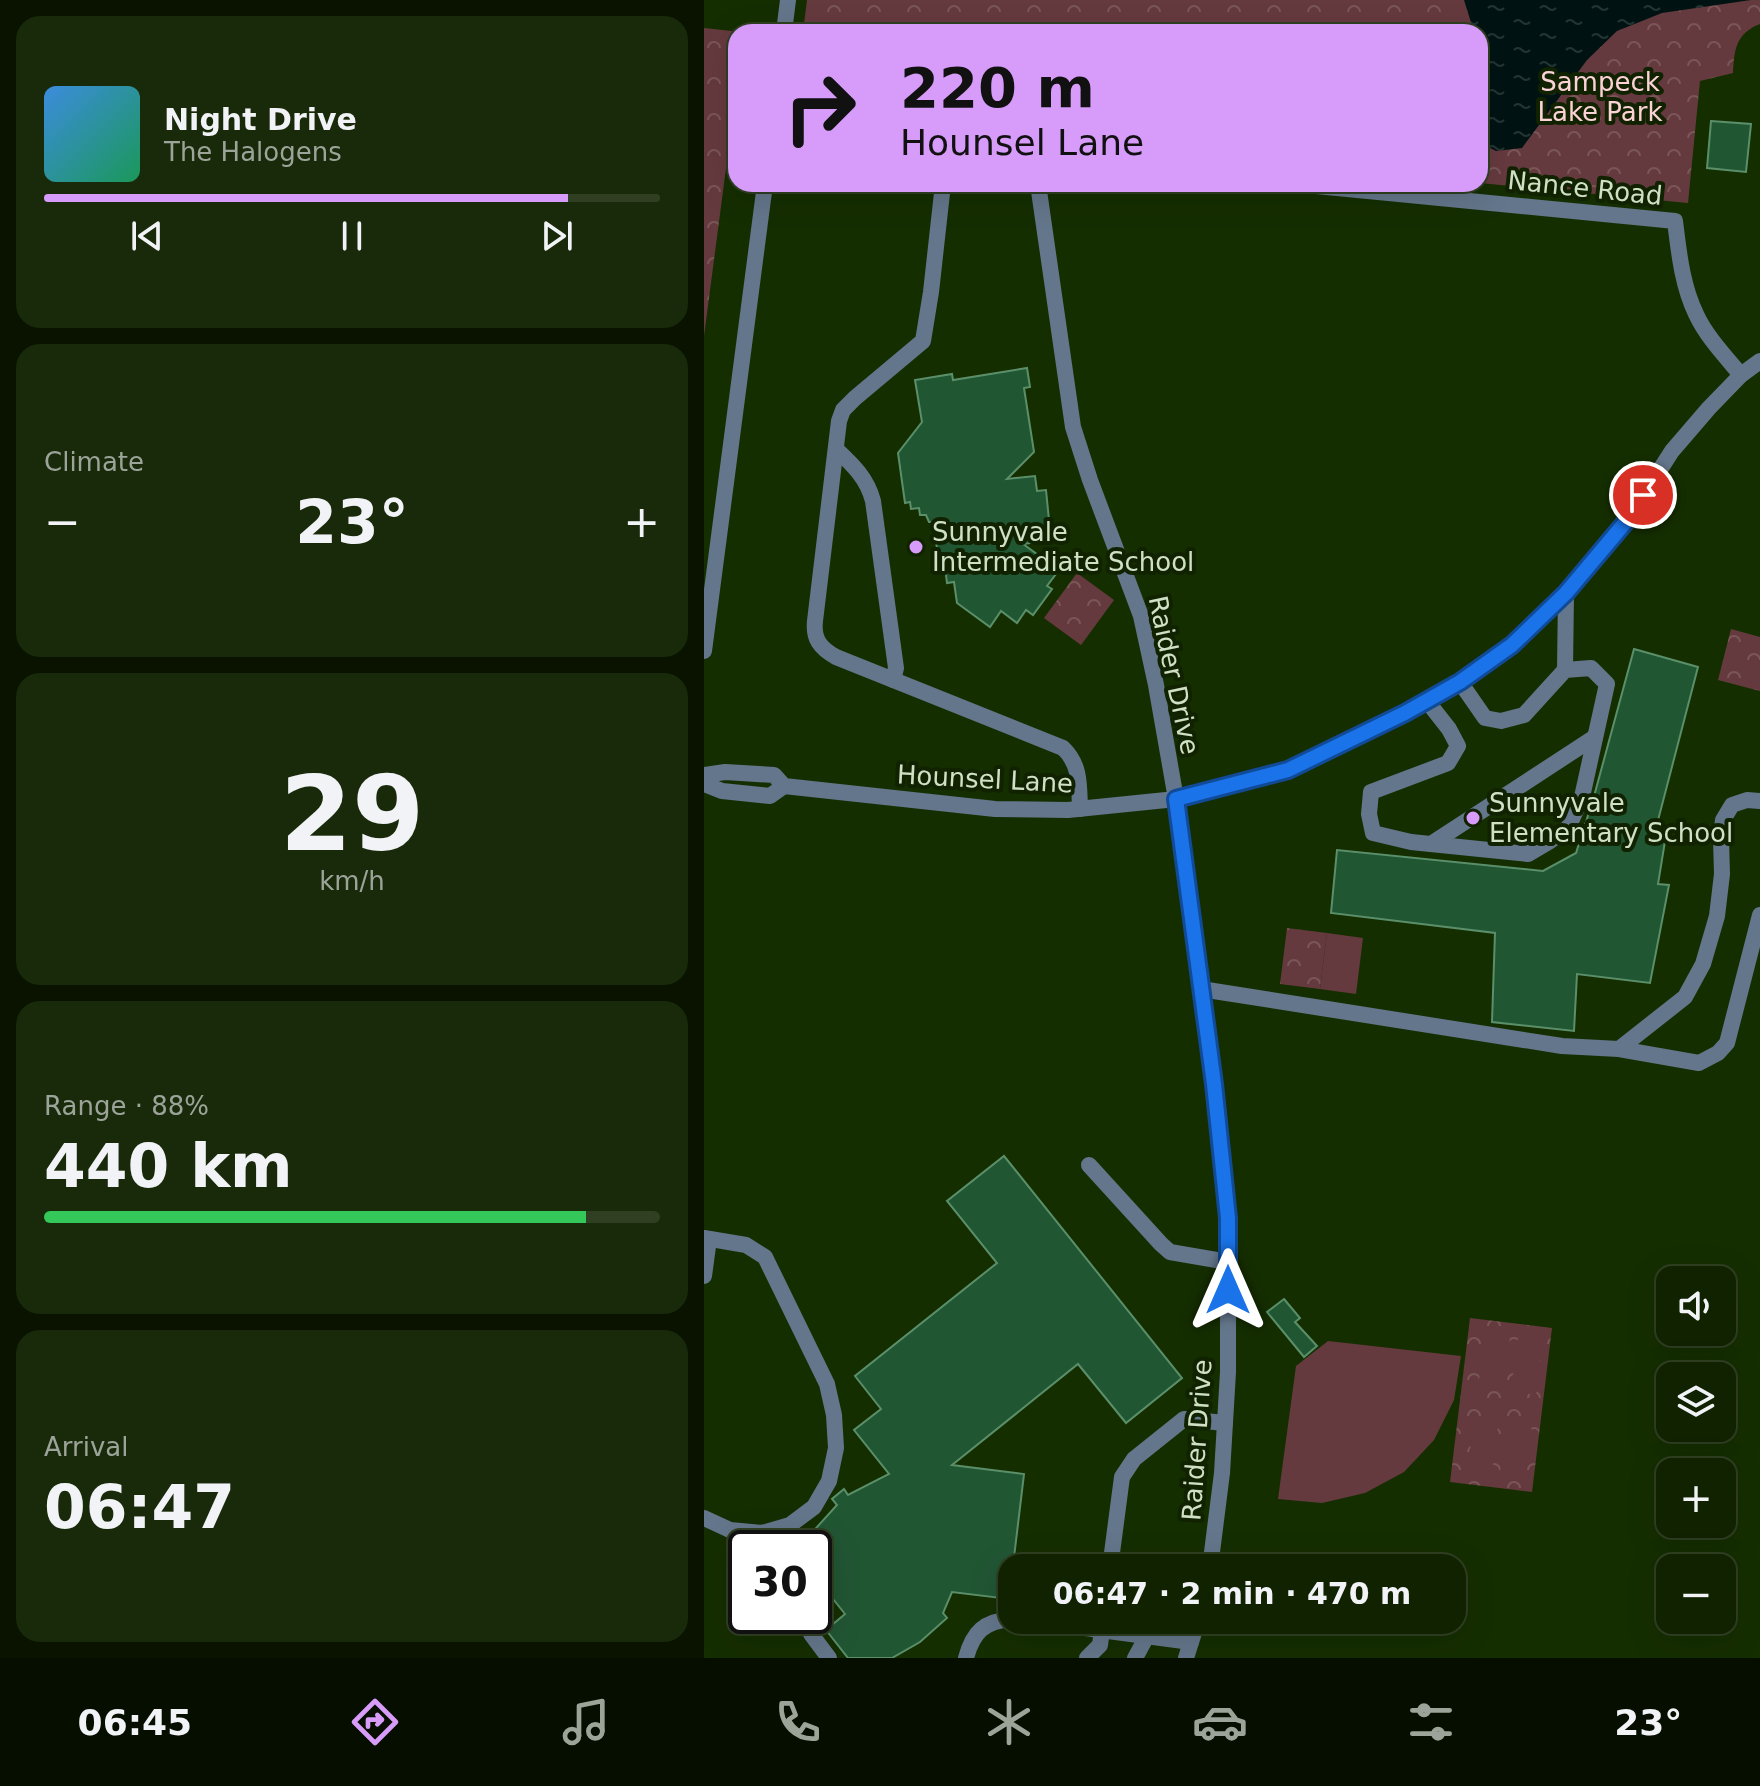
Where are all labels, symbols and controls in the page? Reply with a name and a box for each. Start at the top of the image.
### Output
text: 220 m [900,55,1095,120]
icon: right [768,56,872,160]
park label: Sampeck Lake Park [1538,67,1663,127]
text: Night Drive [164,102,357,137]
text: Hounsel Lane [900,122,1144,163]
text: The Halogens [164,137,342,167]
street label: Nance Road [1506,165,1664,211]
icon: previous [125,214,169,258]
icon: pause [330,214,374,258]
icon: next [535,214,579,258]
text: Climate [44,447,144,477]
pin [1609,461,1677,529]
icon: arrive [1621,473,1665,517]
text: 23° [295,487,409,557]
text: − [44,496,81,547]
text: + [623,496,660,547]
place label: Sunnyvale Intermediate School [932,517,1194,577]
marker: Sunnyvale Intermediate School [907,538,925,556]
street label: Raider Drive [1143,593,1205,757]
text: 29 [280,753,424,875]
street label: Hounsel Lane [896,759,1074,799]
place label: Sunnyvale Elementary School [1489,788,1733,848]
marker: Sunnyvale Elementary School [1464,809,1482,827]
text: km/h [319,866,385,896]
text: Range · 88% [44,1091,209,1121]
text: 440 km [44,1131,293,1201]
position arrow [1186,1248,1270,1332]
map controls [1656,1266,1736,1634]
button: sound [1656,1266,1736,1346]
street label: Raider Drive [1176,1358,1218,1522]
button: layers [1656,1362,1736,1442]
text: Arrival [44,1432,128,1462]
button: + [1656,1458,1736,1538]
text: 06:47 [44,1472,235,1542]
speed limit sign: 30 [728,1530,832,1634]
button: − [1656,1554,1736,1634]
text: 06:47 · 2 min · 470 m [1053,1576,1411,1611]
icon: directions [347,1694,403,1750]
icon: music [558,1694,614,1750]
icon: phone [770,1694,826,1750]
icon: climate [981,1694,1037,1750]
icon: car [1192,1694,1248,1750]
icon: filters [1403,1694,1459,1750]
text: 06:45 [78,1702,192,1743]
text: 23° [1614,1702,1682,1743]

